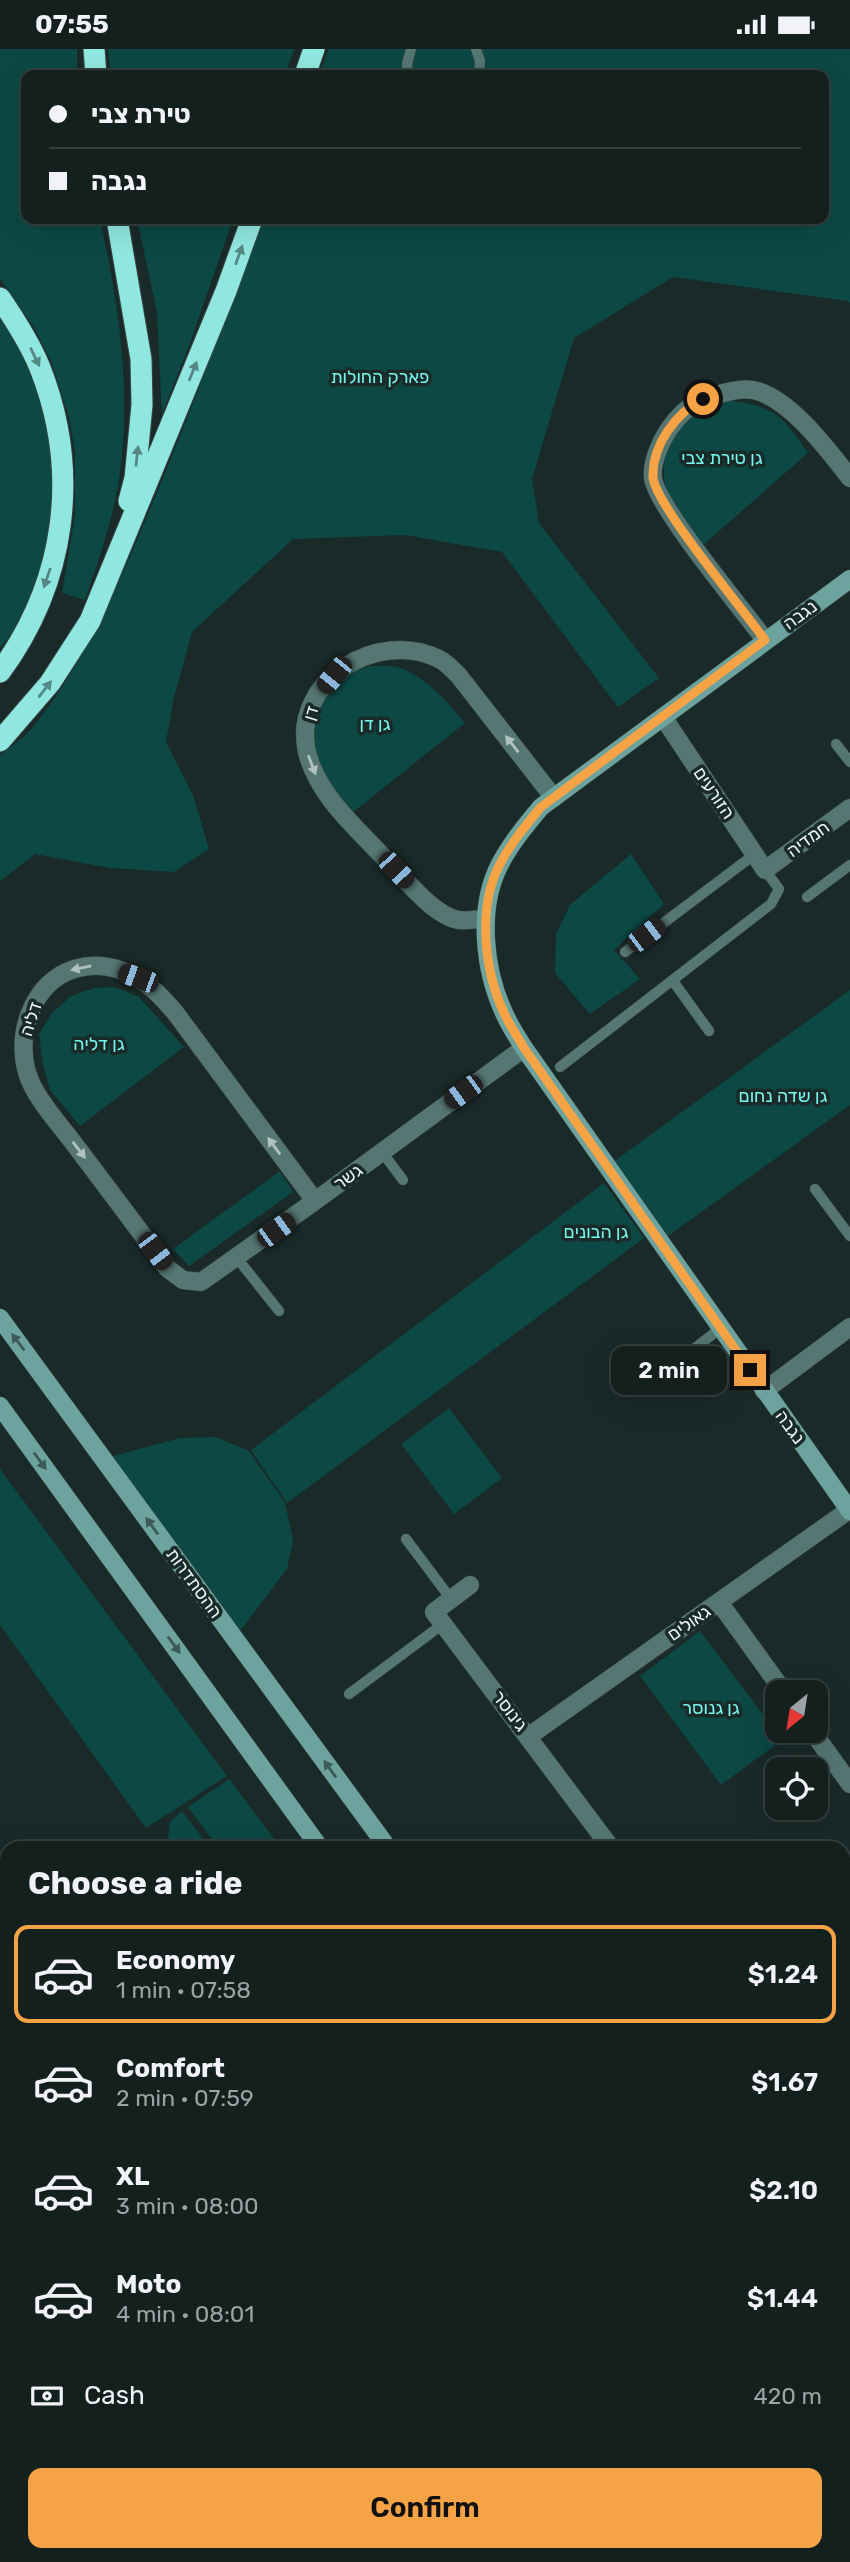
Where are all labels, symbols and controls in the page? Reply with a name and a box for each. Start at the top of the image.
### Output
text: 07:55 [35,9,109,40]
text: טירת צבי [91,99,191,130]
text: נגבה [91,166,147,197]
one-way arrow [234,244,245,265]
one-way arrow [29,347,40,367]
one-way arrow [188,361,199,382]
park label: פארק החולות [331,366,429,388]
route start [687,383,719,415]
one-way arrow [132,445,143,467]
park label: גן טירת צבי [681,447,763,469]
one-way arrow [41,568,52,589]
street label: נגבה [779,595,821,635]
car [313,652,356,698]
one-way arrow [37,681,52,699]
street label: דן [298,703,324,723]
park label: גן דן [360,713,390,735]
one-way arrow [505,735,519,753]
one-way arrow [307,754,318,775]
street label: הזורעים [689,763,739,823]
street label: חמדיה [782,816,834,862]
car [374,847,419,893]
car [623,914,670,956]
car [115,961,162,995]
one-way arrow [70,963,92,974]
street label: דליה [15,999,47,1039]
park label: גן דליה [73,1033,125,1055]
car [440,1071,487,1113]
park label: גן שדה נחום [739,1085,827,1107]
one-way arrow [268,1137,282,1155]
one-way arrow [71,1141,85,1159]
street label: גשר [329,1159,367,1195]
car [253,1209,300,1251]
park label: גן הבונים [564,1221,628,1243]
car [134,1228,177,1274]
one-way arrow [12,1333,26,1351]
callout: 2 min [610,1345,726,1395]
route end [734,1354,766,1386]
text: 2 min [638,1356,700,1384]
street label: נגבה [770,1406,810,1448]
one-way arrow [33,1452,47,1470]
one-way arrow [146,1517,160,1535]
street label: ההסתדרות [161,1544,227,1622]
street label: גאולים [663,1600,715,1646]
one-way arrow [167,1636,181,1654]
north arrow [765,1680,828,1743]
map controls [765,1680,828,1820]
street label: גינוסר [488,1686,532,1736]
park label: גן גנוסר [682,1697,740,1719]
button: locate [765,1757,828,1820]
one-way arrow [323,1760,337,1778]
text: Choose a ride [28,1864,242,1902]
icon: car [32,1943,95,2006]
text: Economy [116,1945,235,1976]
text: $1.24 [748,1959,818,1990]
text: 1 min · 07:58 [116,1976,251,2004]
icon: car [32,2051,95,2114]
text: Comfort [116,2053,225,2084]
text: $1.67 [751,2067,818,2098]
text: 2 min · 07:59 [116,2084,254,2112]
icon: car [32,2159,95,2222]
text: XL [116,2161,149,2192]
text: $2.10 [749,2175,818,2206]
text: 3 min · 08:00 [116,2192,259,2220]
icon: car [32,2267,95,2330]
text: Moto [116,2269,181,2300]
text: $1.44 [747,2283,818,2314]
text: 4 min · 08:01 [116,2300,254,2328]
icon: cash [28,2377,66,2415]
text: Cash [84,2380,145,2411]
text: 420 m [754,2382,822,2410]
button: Confirm [28,2468,822,2548]

